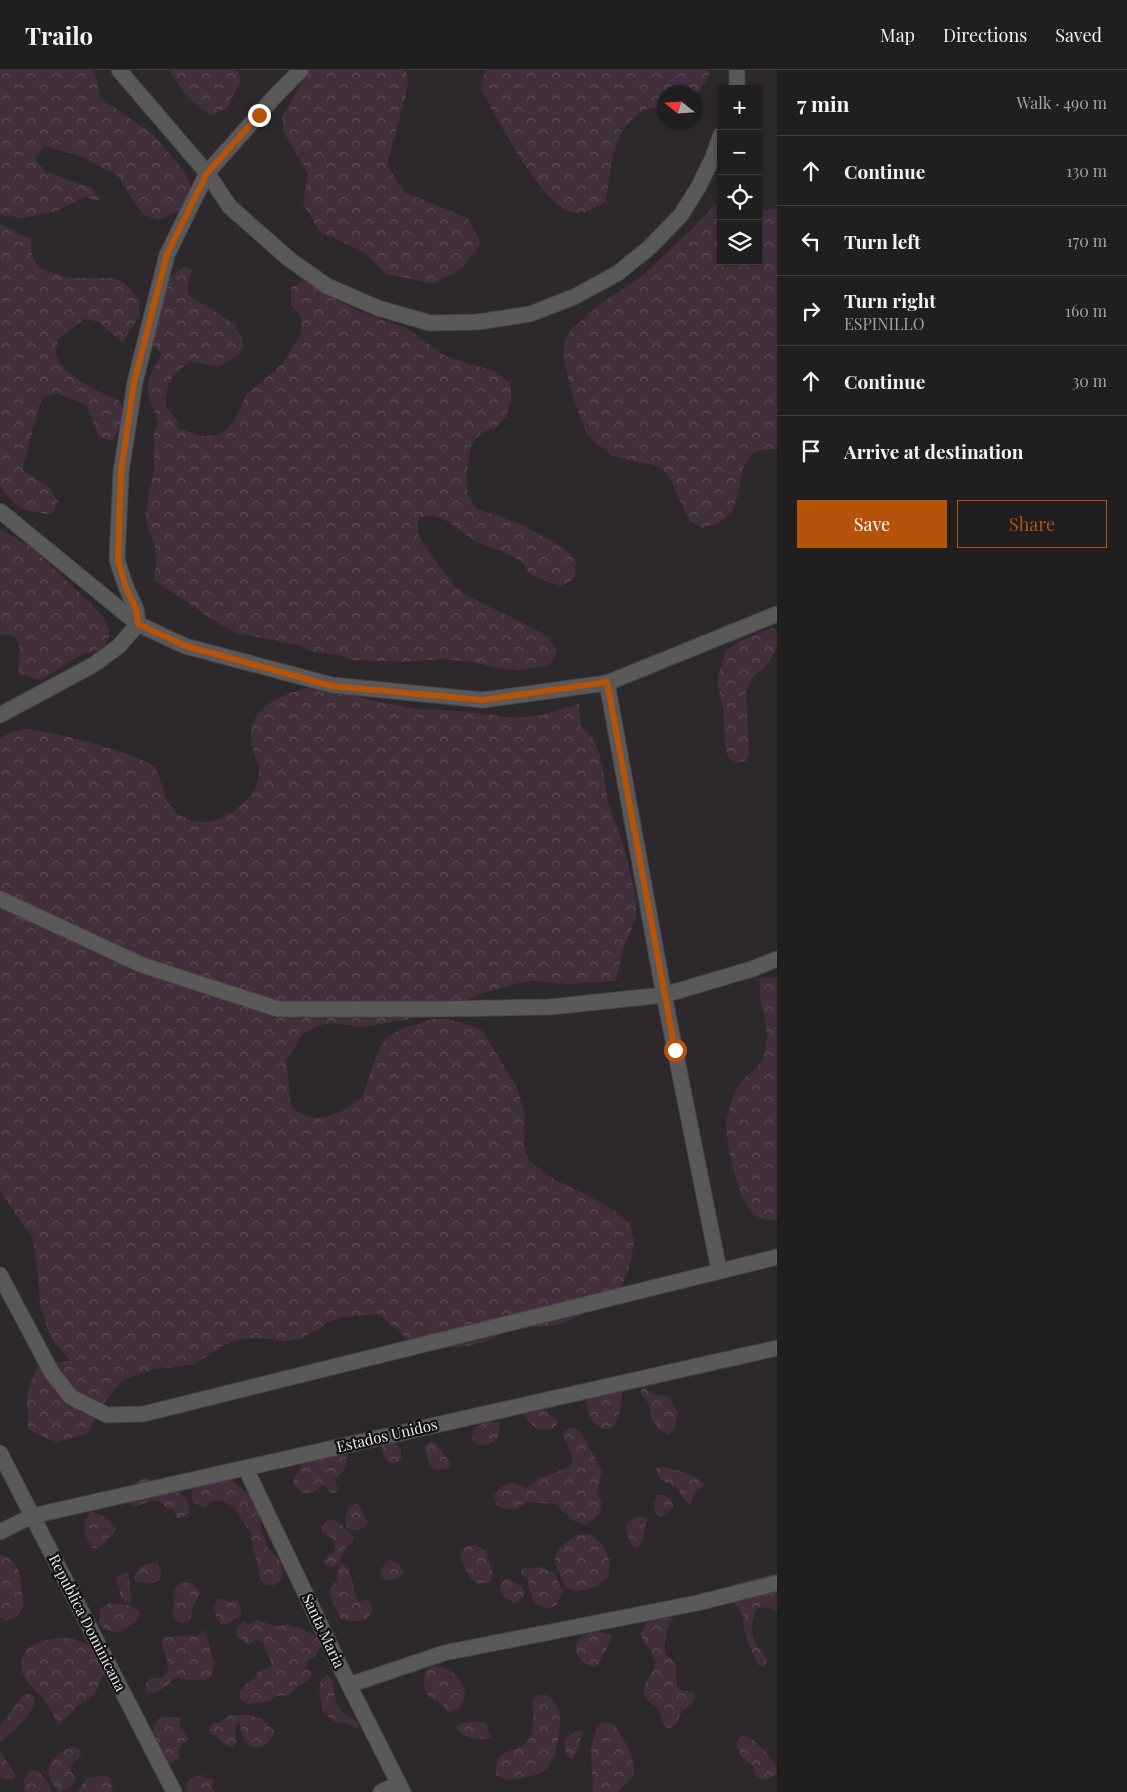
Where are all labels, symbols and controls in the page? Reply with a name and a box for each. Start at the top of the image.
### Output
text: Trailo [25,19,93,51]
text: Map [880,23,915,47]
text: Directions [943,23,1027,47]
text: Saved [1055,23,1102,47]
north arrow [657,85,702,130]
map controls [717,85,762,265]
button: + [717,85,762,130]
text: 7 min [797,89,850,117]
text: Walk · 490 m [1016,92,1107,113]
route end [248,104,271,127]
button: − [717,130,762,175]
icon: ahead [797,157,825,185]
text: Continue [844,158,925,184]
text: 130 m [1066,160,1107,181]
button: locate [717,175,762,220]
button: layers [717,220,762,265]
icon: left [797,227,825,255]
text: Turn left [844,228,921,254]
text: 170 m [1067,230,1107,251]
text: Turn right [844,287,936,313]
icon: right [797,297,825,325]
text: 160 m [1065,300,1107,321]
text: ESPINILLO [844,313,925,334]
icon: ahead [797,367,825,395]
text: Continue [844,368,925,394]
text: 30 m [1072,370,1107,391]
icon: arrive [797,437,825,465]
text: Arrive at destination [844,438,1024,464]
button: Save [797,500,947,548]
button: Share [957,500,1107,548]
route start [664,1039,687,1062]
street label: Estados Unidos [334,1414,439,1456]
street label: Republica Dominicana [45,1551,131,1695]
street label: Santa Maria [298,1590,350,1671]

